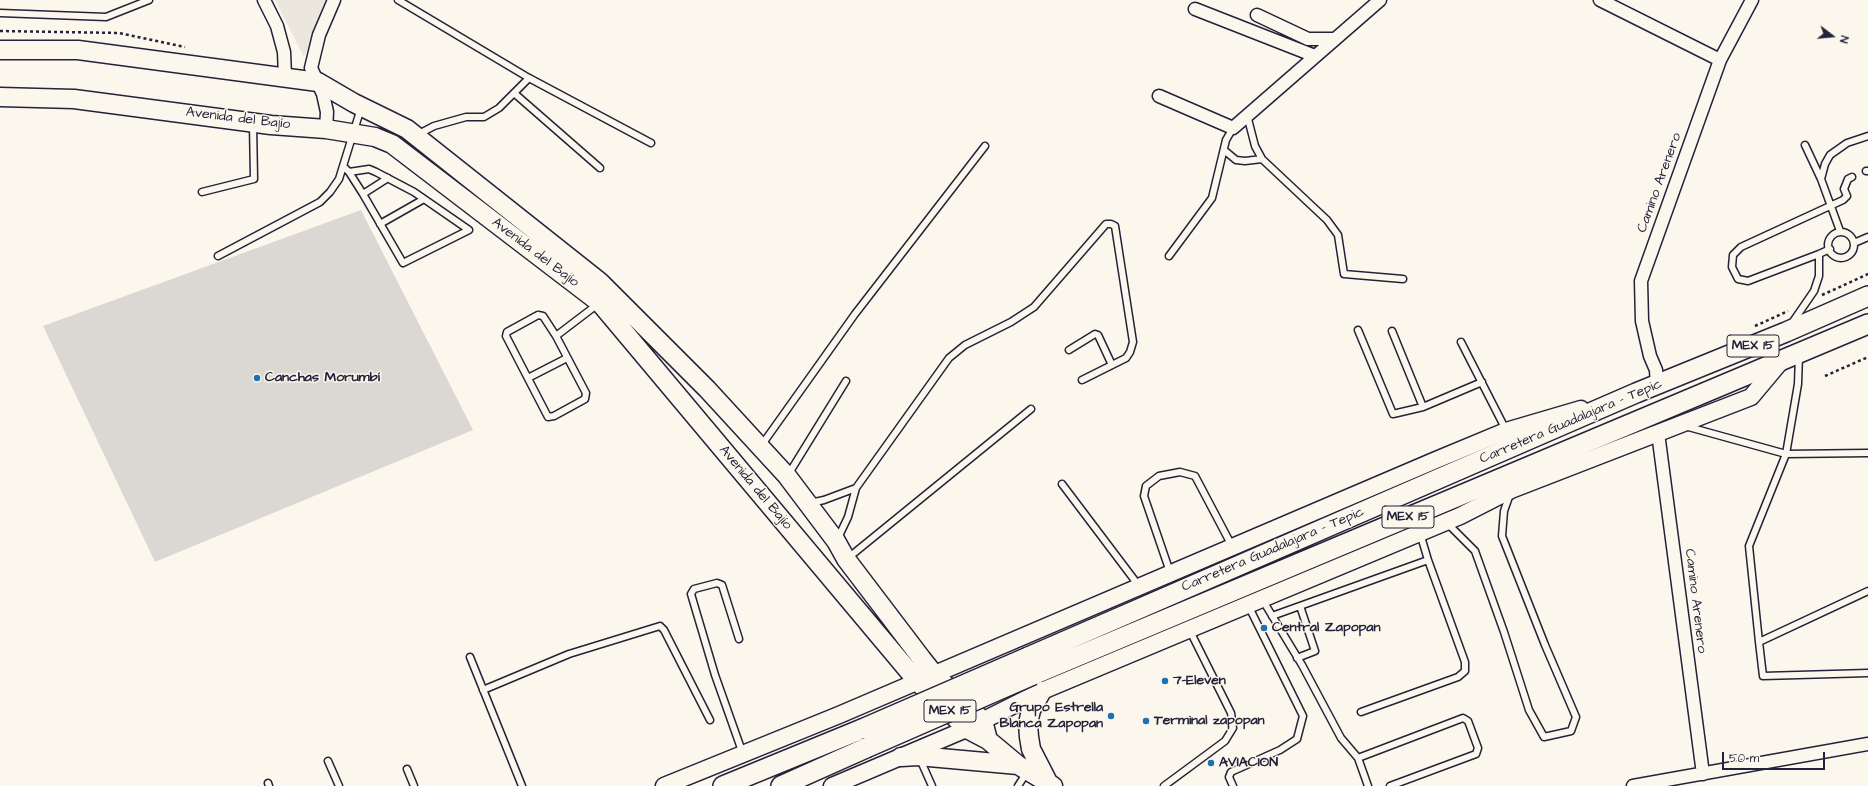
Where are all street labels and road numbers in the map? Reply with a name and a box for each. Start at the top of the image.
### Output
street label: Avenida del Bajío [185,104,291,134]
street label: Camino Arenero [1634,131,1686,235]
street label: Avenida del Bajío [488,215,582,291]
road number: MEX 15 [1727,335,1779,357]
street label: Carretera Guadalajara - Tepic [1477,376,1665,468]
street label: Avenida del Bajío [715,442,795,534]
street label: Carretera Guadalajara - Tepic [1179,504,1367,596]
road number: MEX 15 [1382,506,1434,528]
street label: Camino Arenero [1680,548,1710,654]
road number: MEX 15 [924,700,976,722]

